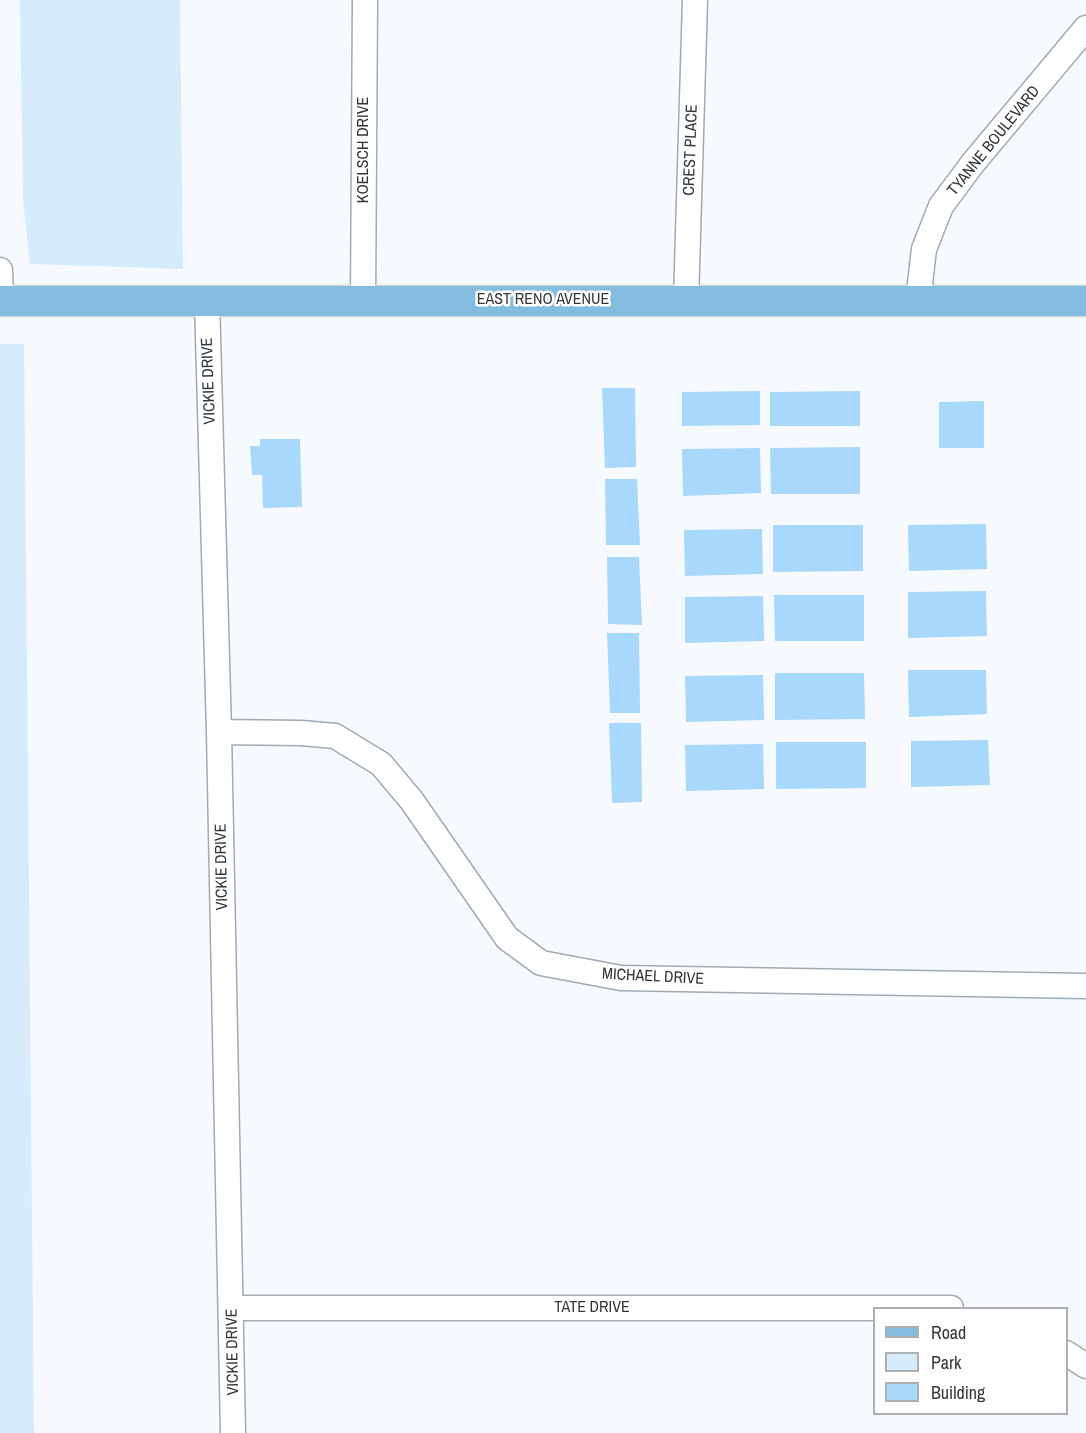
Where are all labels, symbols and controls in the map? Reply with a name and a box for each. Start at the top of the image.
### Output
street label: TYANNE BOULEVARD [944,82,1044,200]
street label: KOELSCH DRIVE [354,97,374,203]
street label: CREST PLACE [680,104,702,196]
street label: EAST RENO AVENUE [477,290,609,310]
street label: VICKIE DRIVE [198,337,220,425]
street label: VICKIE DRIVE [212,823,232,911]
street label: MICHAEL DRIVE [602,965,704,989]
street label: TATE DRIVE [554,1298,630,1318]
legend [873,1307,1068,1415]
street label: VICKIE DRIVE [223,1308,243,1396]
text: Road [931,1320,966,1345]
text: Park [931,1350,961,1375]
text: Building [931,1380,985,1405]

